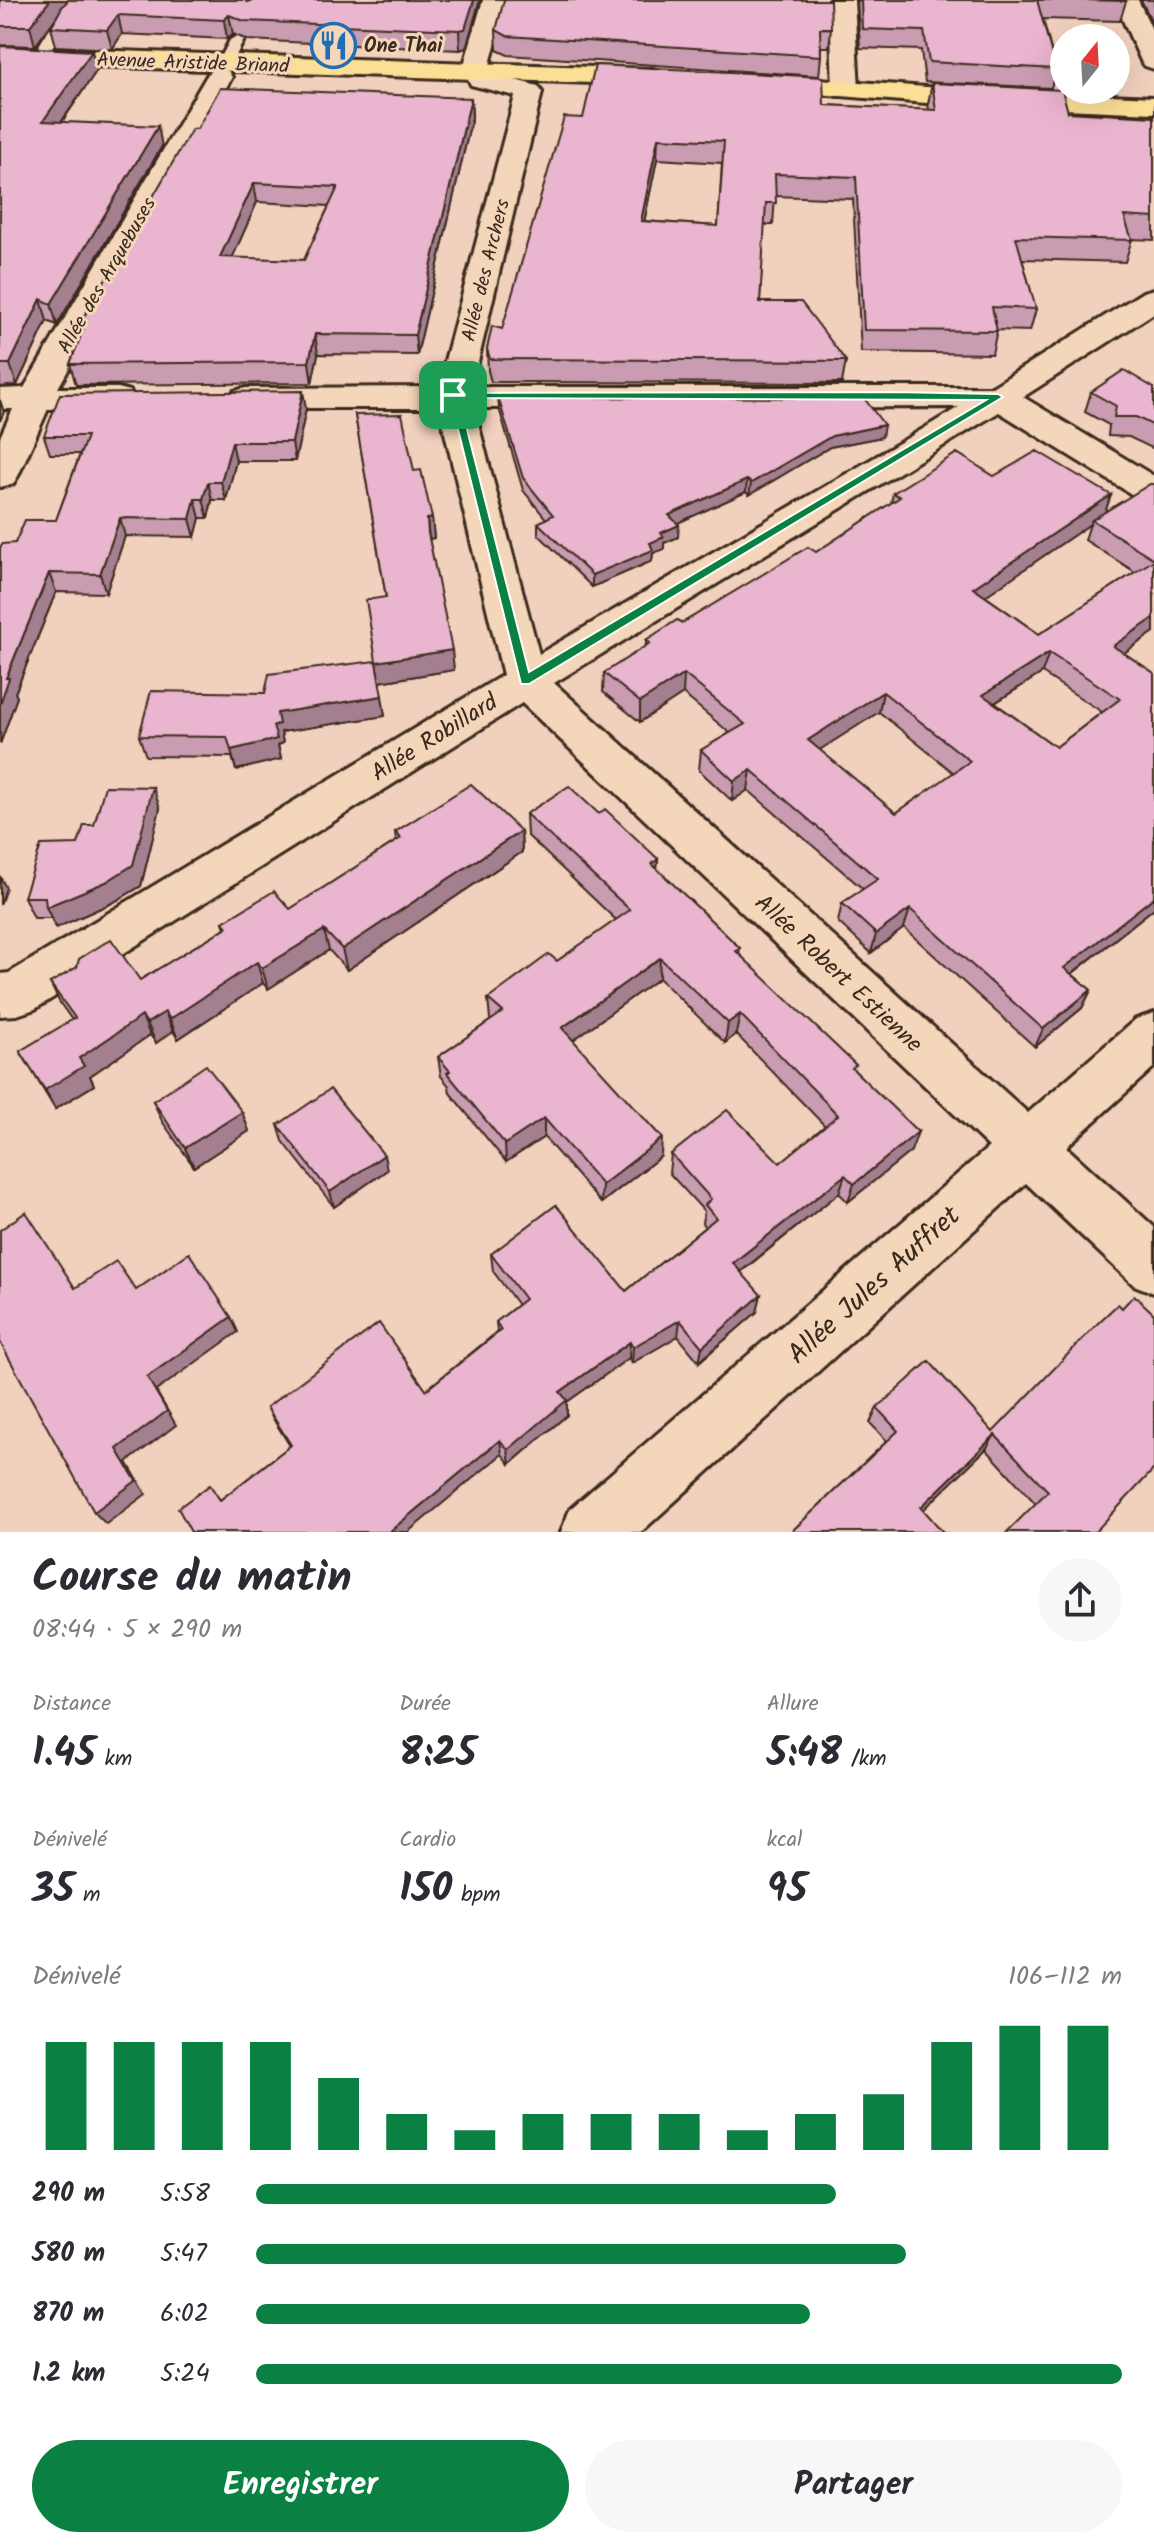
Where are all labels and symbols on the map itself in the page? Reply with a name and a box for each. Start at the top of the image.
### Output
restaurant icon: One Thai [309,21,357,69]
north arrow [1050,24,1130,104]
place label: One Thai [364,31,443,63]
street label: Avenue Aristide Briand [96,45,291,83]
street label: Allée des Arquebuses [50,191,166,360]
street label: Allée des Archers [454,195,520,345]
pin [419,361,487,429]
street label: Allée Robillard [364,683,507,793]
street label: Allée Robert Estienne [745,885,931,1063]
street label: Allée Jules Auffret [778,1195,972,1376]

